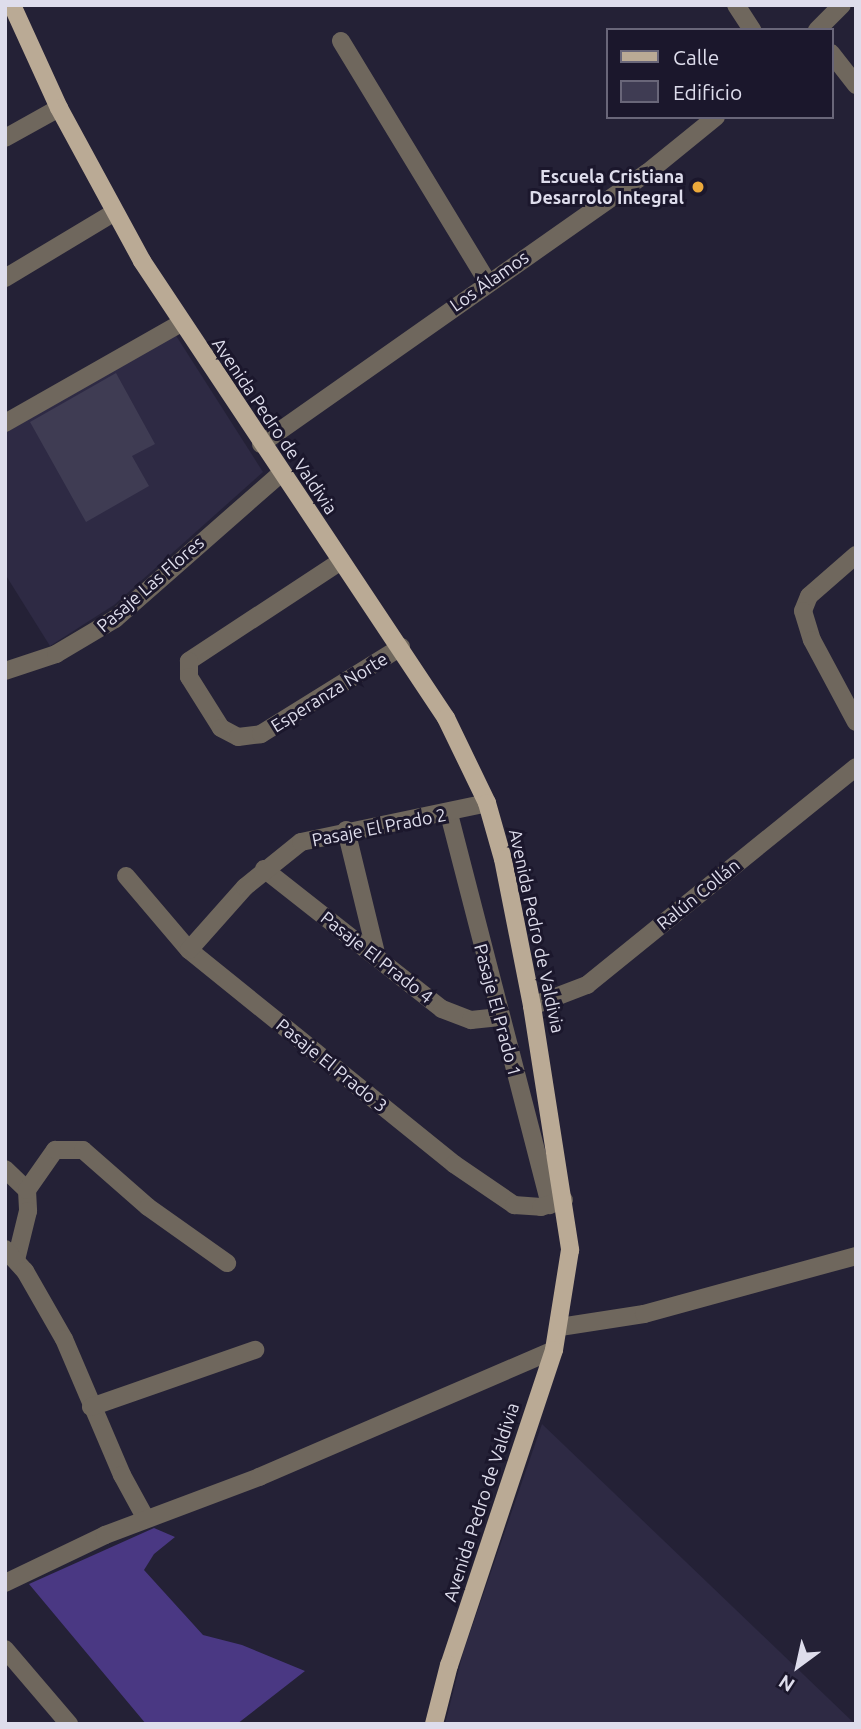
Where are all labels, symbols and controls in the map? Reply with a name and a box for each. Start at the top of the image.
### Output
legend [606,28,833,119]
text: Calle [673,45,719,69]
text: Edificio [673,80,742,104]
place label: Escuela Cristiana Desarrolo Integral [529,166,684,208]
marker: Escuela Cristiana Desarrolo Integral [690,179,706,195]
street label: Los Álamos [445,246,533,316]
street label: Avenida Pedro de Valdivia [208,334,342,518]
street label: Pasaje Las Flores [92,532,208,636]
street label: Esperanza Norte [267,647,391,737]
street label: Pasaje El Prado 2 [310,803,448,851]
street label: Avenida Pedro de Valdivia [505,827,569,1035]
street label: Ralún Collán [652,854,744,934]
street label: Pasaje El Prado 4 [317,906,437,1008]
street label: Pasaje El Prado 1 [470,941,526,1079]
street label: Pasaje El Prado 3 [272,1014,392,1116]
street label: Avenida Pedro de Valdivia [439,1400,523,1604]
north arrow [763,1631,833,1701]
text: N [775,1671,799,1697]

